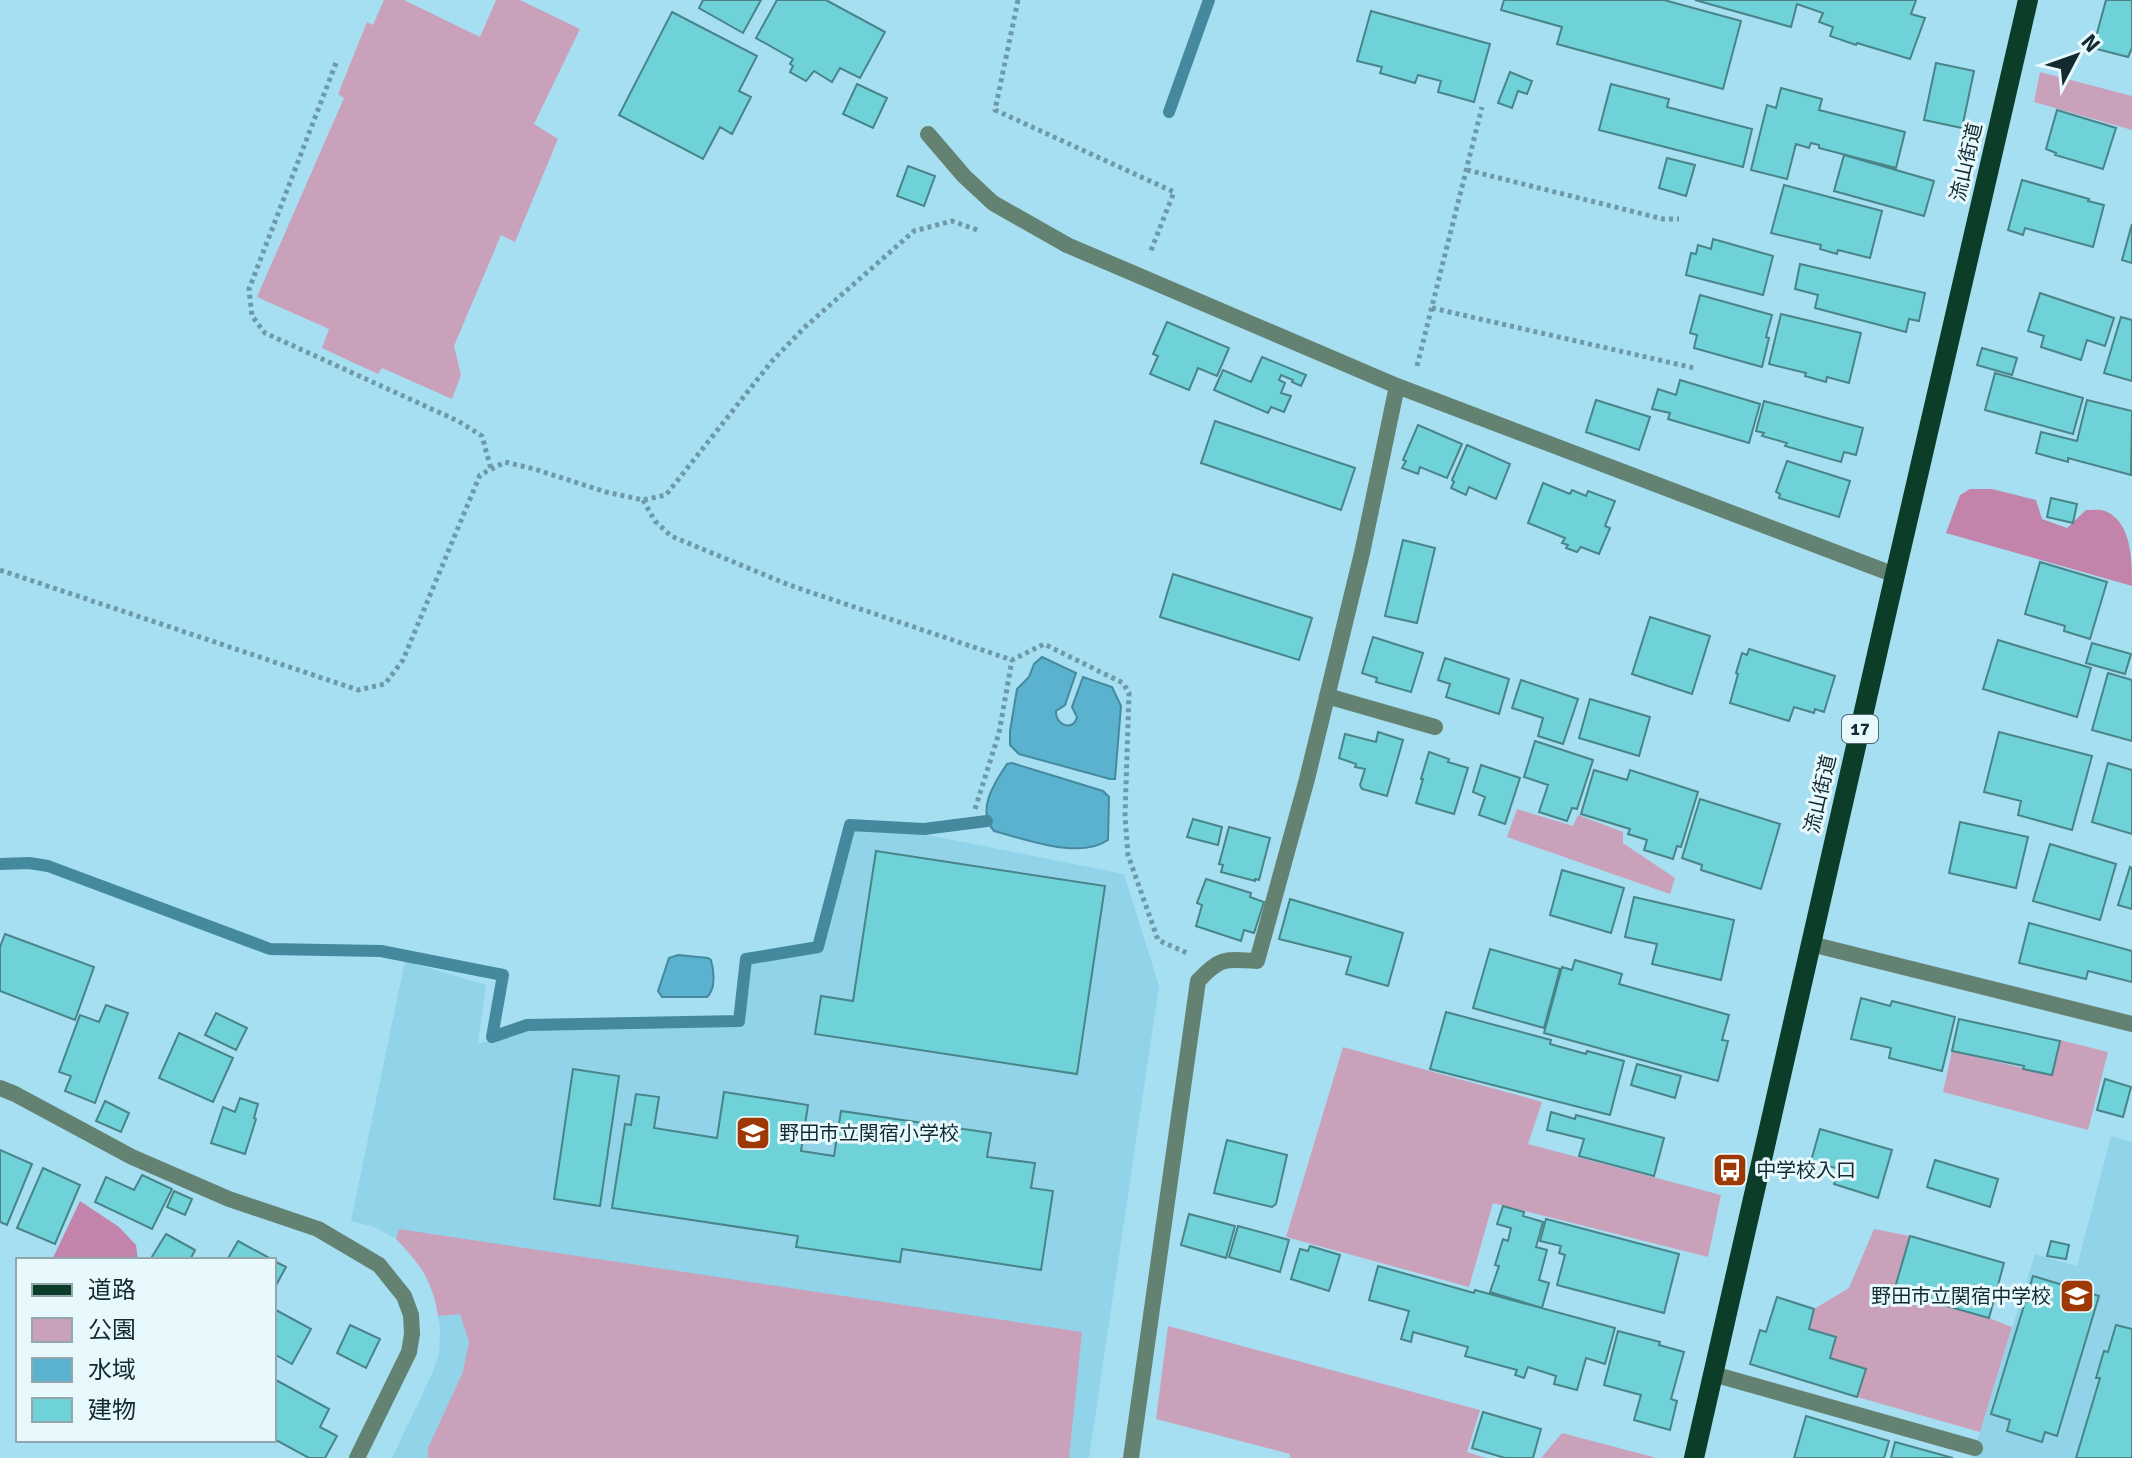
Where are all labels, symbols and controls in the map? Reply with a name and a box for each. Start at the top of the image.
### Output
north arrow [2036,16,2116,96]
text: N [2076,29,2106,58]
street label: 流山街道 [1945,120,1988,204]
road number: 17 [1842,715,1878,743]
street label: 流山街道 [1799,752,1842,836]
school or university icon: 野田市立関宿小学校 [734,1114,772,1152]
place label: 野田市立関宿小学校 [779,1121,959,1146]
bus stop icon: 中学校入口 [1711,1151,1749,1189]
place label: 中学校入口 [1756,1158,1856,1183]
legend [16,1258,276,1442]
text: 道路 [88,1275,136,1305]
school or university icon: 野田市立関宿中学校 [2058,1277,2096,1315]
place label: 野田市立関宿中学校 [1871,1284,2051,1309]
text: 公園 [88,1315,136,1345]
text: 水域 [88,1355,136,1385]
text: 建物 [88,1395,136,1425]

